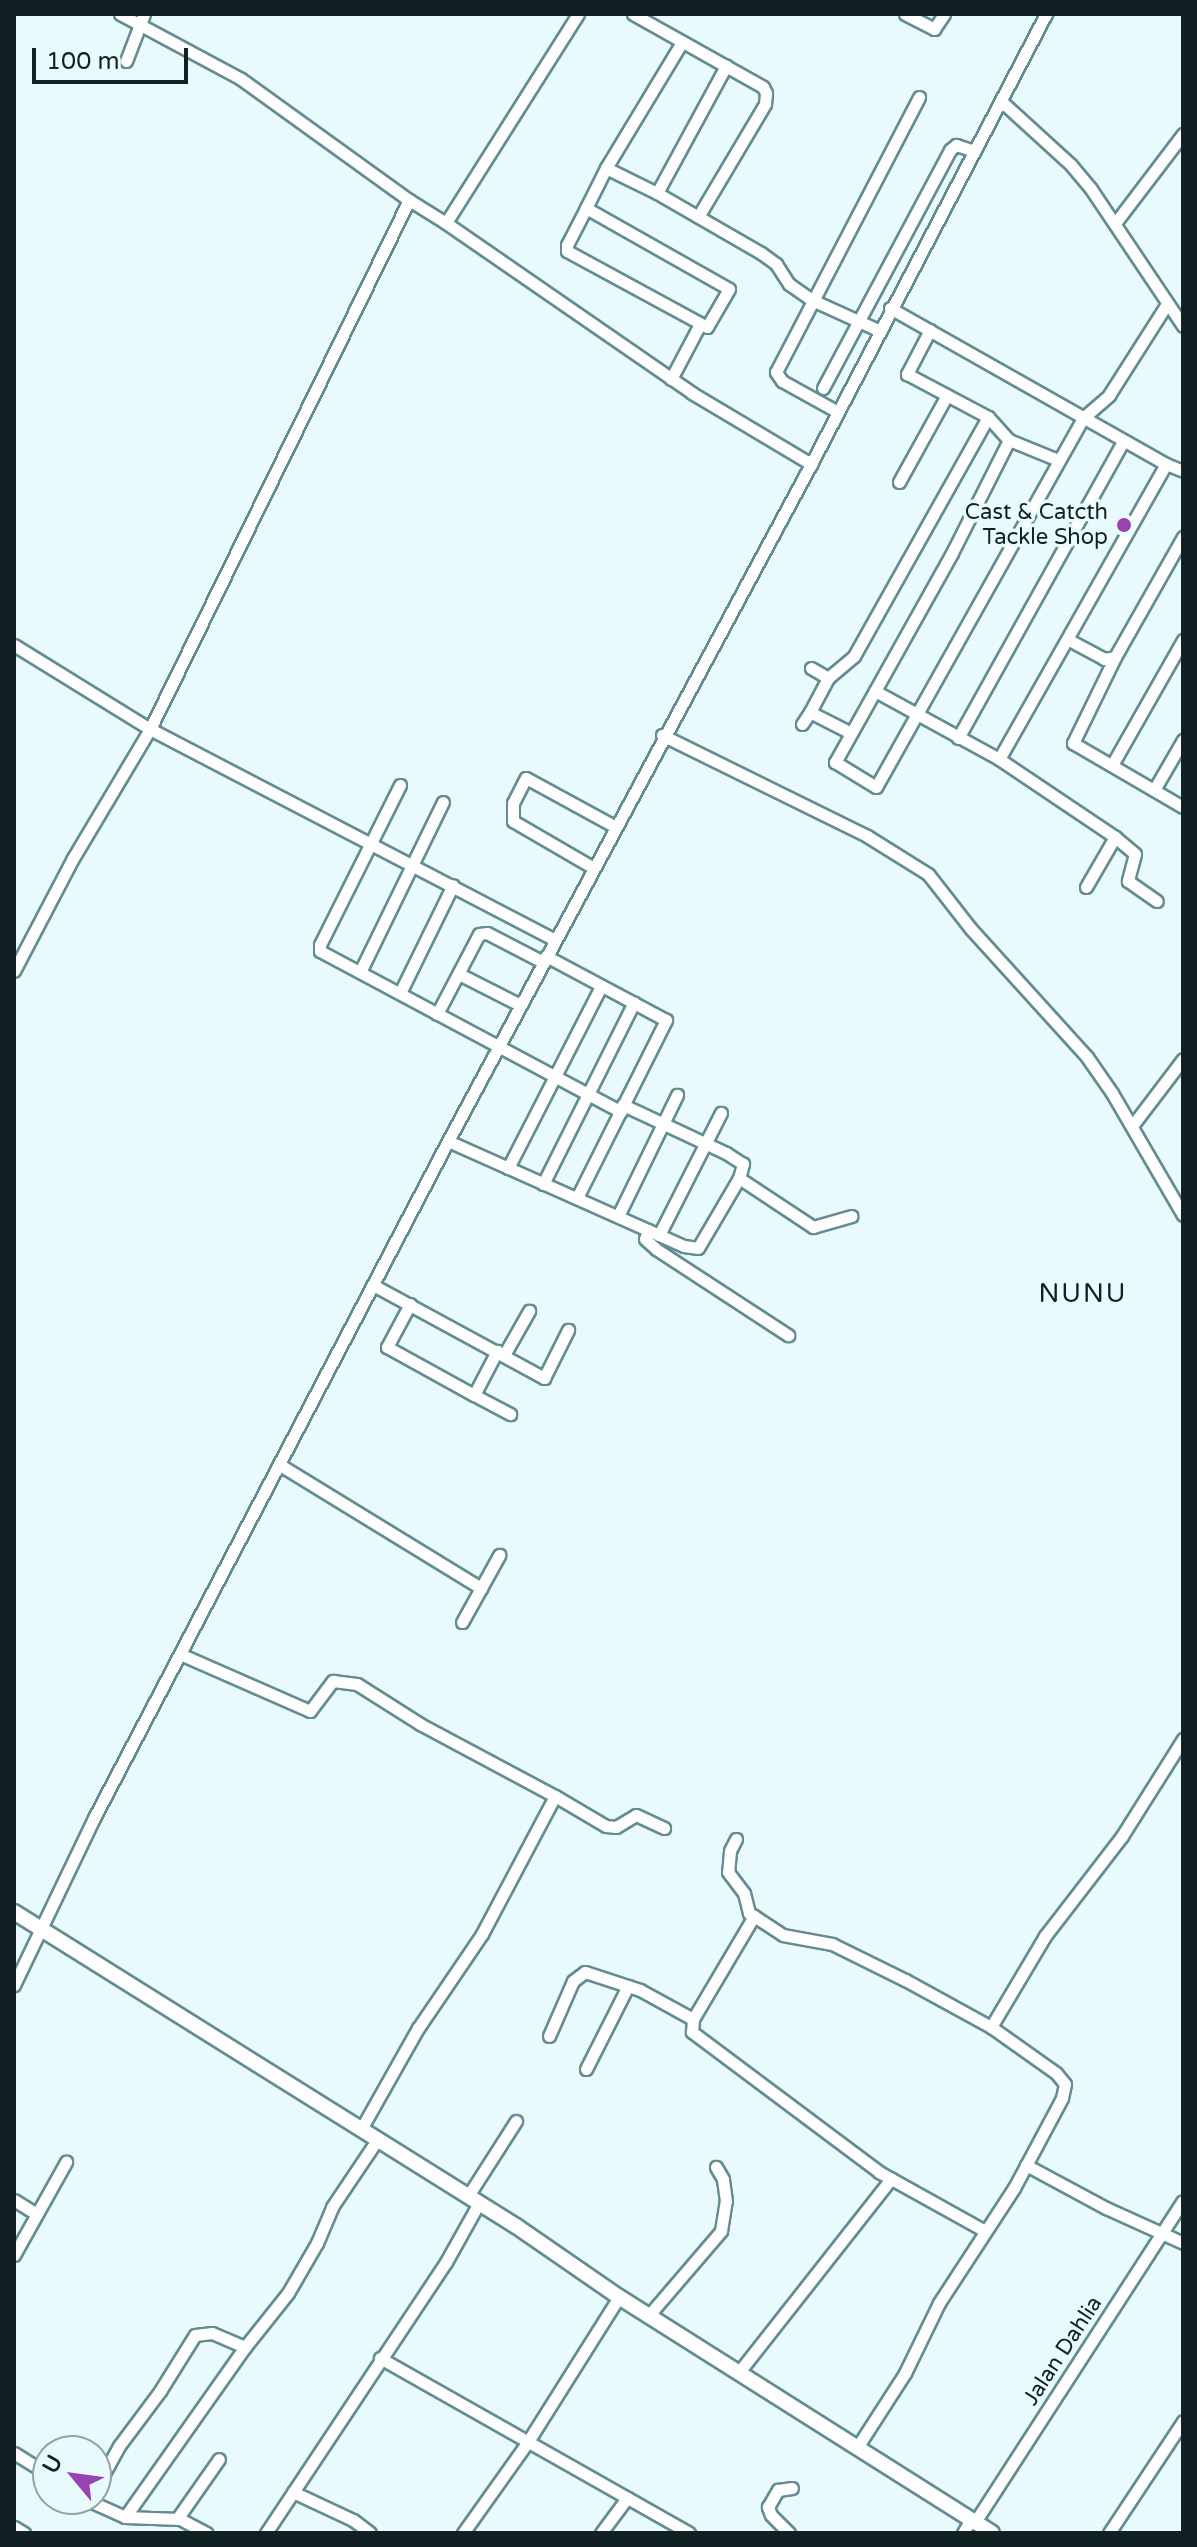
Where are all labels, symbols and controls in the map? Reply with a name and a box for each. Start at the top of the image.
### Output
scale bar [36,32,192,82]
text: 100 m [46,47,120,76]
place label: Cast & Catcth Tackle Shop [965,499,1108,550]
marker: Cast & Catcth Tackle Shop [1115,516,1133,534]
district label: NUNU [1038,1278,1128,1310]
street label: Jalan Dahlia [1018,2291,1108,2411]
north arrow [32,2435,112,2515]
text: U [37,2451,68,2478]

